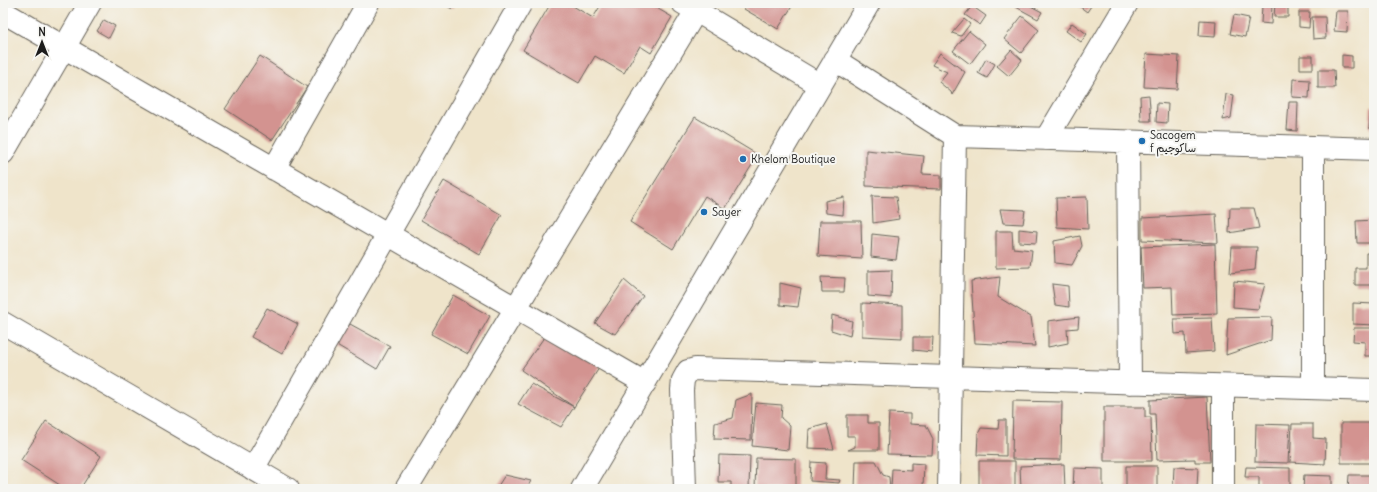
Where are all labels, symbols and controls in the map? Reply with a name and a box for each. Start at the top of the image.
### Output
north arrow [22,22,62,62]
text: N [38,25,46,39]
place label: Sacogem f ساكوجيم [1150,128,1196,157]
marker: Sacogem f ساكوجيم [1137,136,1147,146]
place label: Khelom Boutique [751,152,835,166]
marker: Khelom Boutique [738,154,748,164]
place label: Sayer [712,205,742,219]
marker: Sayer [699,207,709,217]

